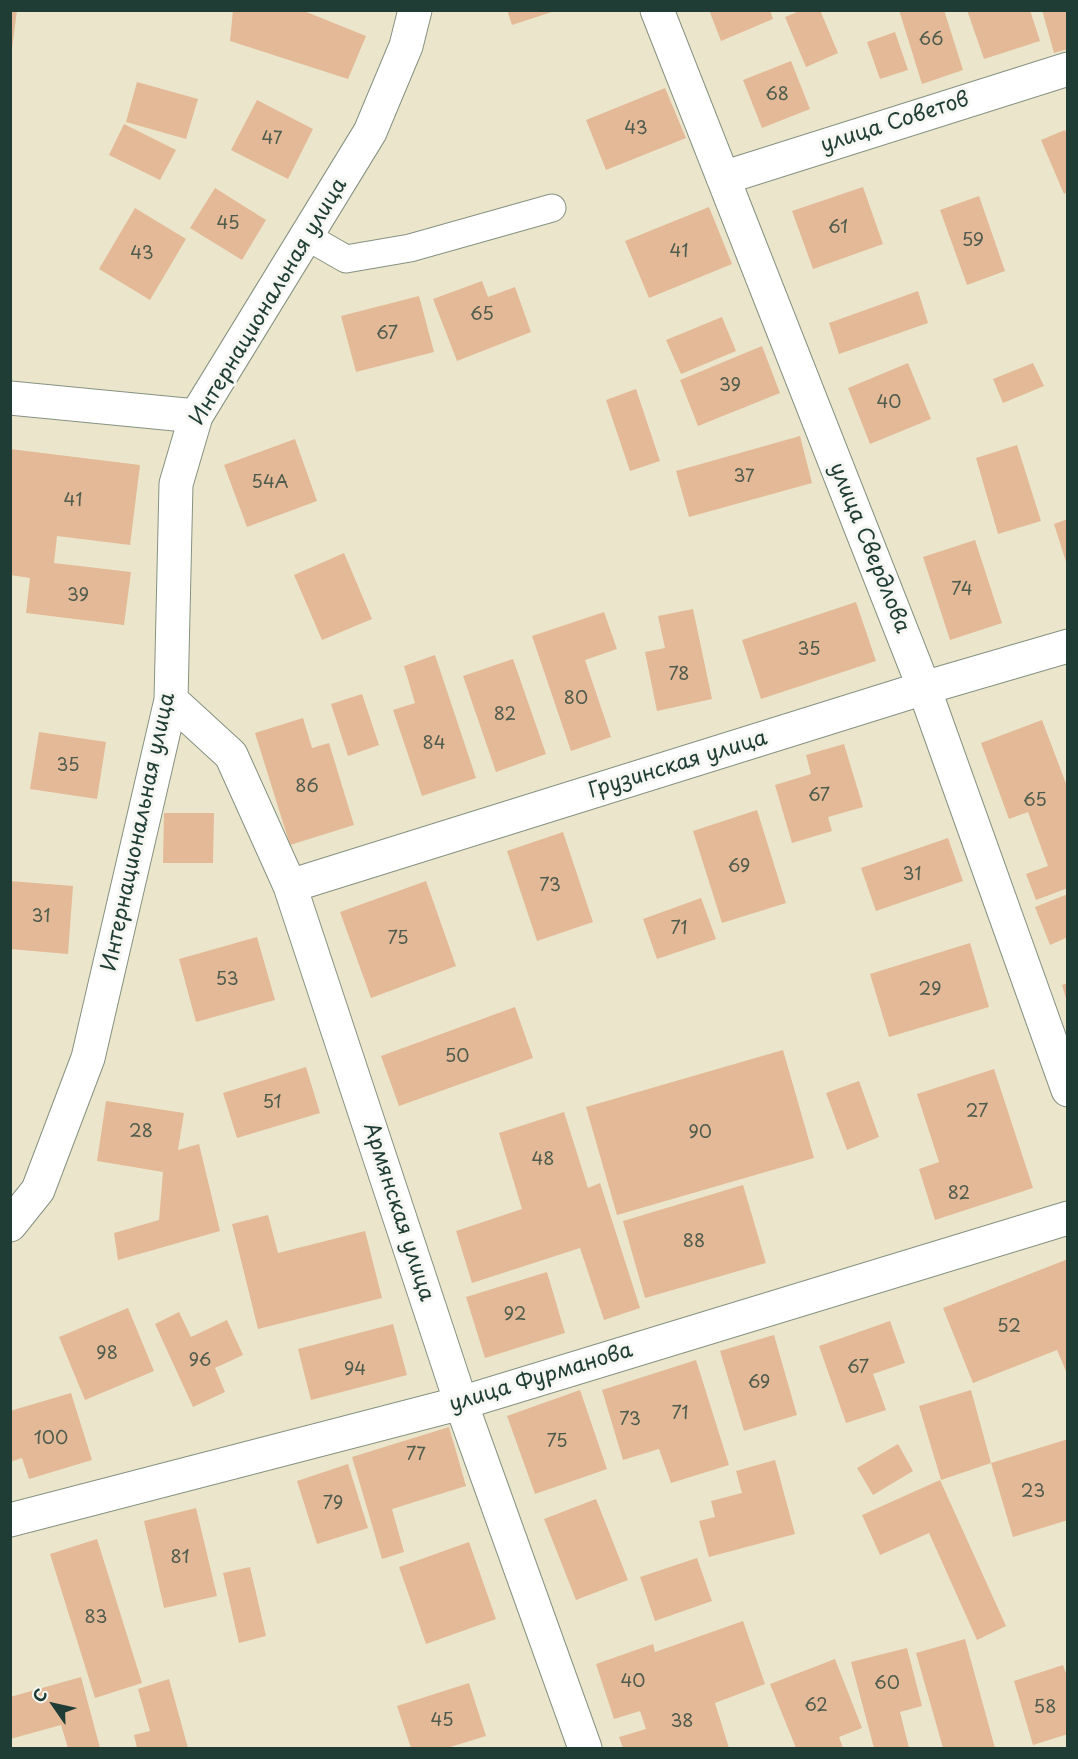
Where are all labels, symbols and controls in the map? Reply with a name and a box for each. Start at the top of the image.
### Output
house number: 66 [919,29,943,51]
house number: 68 [765,84,789,106]
street label: улица Советов [818,87,972,159]
house number: 43 [624,118,648,140]
house number: 47 [261,128,283,150]
street label: Интернациональная улица [185,174,353,430]
house number: 45 [217,213,239,235]
house number: 61 [828,217,848,239]
house number: 59 [962,230,984,252]
house number: 41 [670,241,688,263]
house number: 43 [130,243,154,265]
house number: 65 [470,304,494,326]
house number: 67 [376,323,398,345]
house number: 39 [719,375,741,397]
house number: 40 [876,392,902,414]
street label: улица Свердлова [823,459,915,637]
house number: 37 [733,466,755,488]
house number: 54А [251,472,289,494]
house number: 41 [64,490,82,512]
house number: 74 [951,579,973,601]
house number: 39 [67,585,89,607]
house number: 35 [797,639,821,661]
house number: 78 [669,664,689,686]
house number: 80 [564,688,588,710]
street label: Интернациональная улица [97,691,181,973]
house number: 82 [494,704,516,726]
street label: Грузинская улица [586,726,770,804]
house number: 84 [422,733,446,755]
house number: 35 [56,755,80,777]
house number: 86 [295,776,319,798]
house number: 67 [808,785,830,807]
house number: 65 [1023,790,1047,812]
house number: 69 [728,856,750,878]
house number: 31 [903,864,921,886]
house number: 73 [539,875,561,897]
house number: 31 [32,906,50,928]
house number: 71 [671,918,687,940]
house number: 75 [388,928,408,950]
house number: 53 [215,969,239,991]
house number: 29 [919,979,941,1001]
house number: 50 [445,1046,469,1068]
house number: 51 [262,1092,282,1114]
house number: 27 [966,1101,988,1123]
street label: Армянская улица [357,1119,439,1305]
house number: 28 [129,1121,153,1143]
house number: 90 [688,1122,712,1144]
house number: 48 [531,1149,555,1171]
house number: 82 [948,1183,970,1205]
house number: 88 [683,1231,705,1253]
house number: 92 [504,1304,526,1326]
house number: 52 [997,1316,1021,1338]
street label: улица Фурманова [446,1338,636,1418]
house number: 98 [96,1343,118,1365]
house number: 96 [189,1350,211,1372]
house number: 67 [847,1357,869,1379]
house number: 94 [344,1359,366,1381]
house number: 69 [748,1372,770,1394]
house number: 71 [672,1403,688,1425]
house number: 73 [619,1409,641,1431]
house number: 100 [34,1428,68,1450]
house number: 75 [547,1431,567,1453]
house number: 77 [406,1444,426,1466]
house number: 23 [1021,1481,1045,1503]
house number: 79 [323,1493,343,1515]
house number: 81 [170,1547,190,1569]
house number: 83 [85,1607,107,1629]
house number: 40 [620,1671,646,1693]
house number: 60 [874,1673,900,1695]
north arrow [24,1675,84,1735]
text: С [26,1683,52,1707]
house number: 62 [804,1695,828,1717]
house number: 58 [1034,1697,1056,1719]
house number: 45 [431,1710,453,1732]
house number: 38 [670,1711,694,1733]

